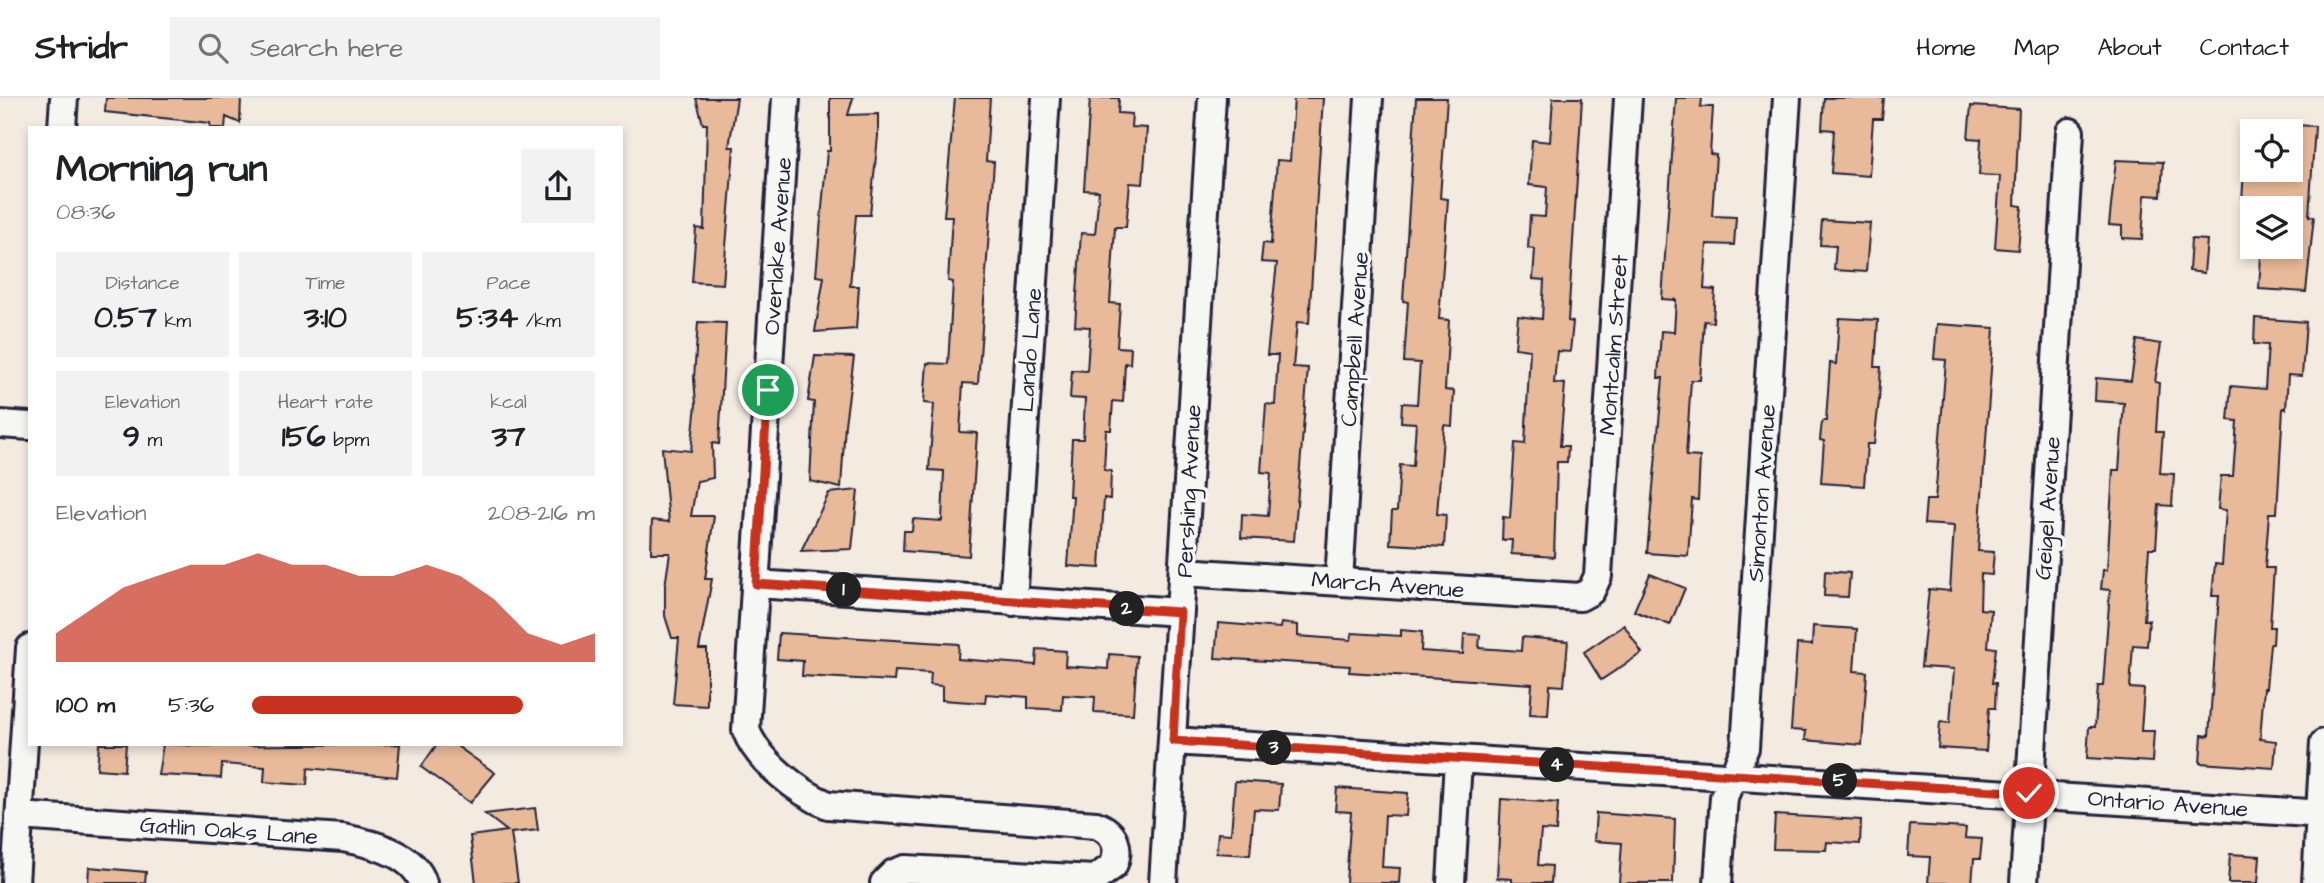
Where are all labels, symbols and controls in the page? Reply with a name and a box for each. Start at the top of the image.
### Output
search box [170,17,660,80]
text: Stridr [35,25,128,71]
icon: search [194,29,232,67]
text: Search here [250,30,403,66]
text: Home [1916,31,1976,65]
text: Map [2014,31,2059,65]
text: About [2097,31,2162,65]
text: Contact [2200,31,2289,65]
map controls [2240,119,2303,259]
button: locate [2240,119,2303,182]
text: Morning run [56,144,268,196]
button: share [521,149,595,223]
street label: Overlake Avenue [756,156,800,336]
text: 08:36 [56,196,115,228]
button: layers [2240,196,2303,259]
street label: Campbell Avenue [1333,251,1377,428]
street label: Montcalm Street [1592,253,1636,436]
text: Distance [106,270,179,297]
text: Time [306,270,345,297]
text: Pace [486,270,531,297]
street label: Lando Lane [1010,287,1050,413]
text: 0.57 [94,297,157,339]
text: 3:10 [304,297,347,339]
text: 5:34 [456,297,518,339]
text: km [157,308,191,335]
text: /km [518,308,561,335]
pin [738,360,798,420]
icon: arrive [749,371,787,409]
text: Elevation [105,389,180,416]
text: Heart rate [278,389,373,416]
text: kcal [490,389,527,416]
street label: Simonton Avenue [1740,403,1784,583]
street label: Pershing Avenue [1168,404,1211,579]
text: 9 [123,416,140,458]
text: 156 [282,416,326,458]
text: 37 [492,416,525,458]
text: m [140,427,162,454]
text: bpm [326,427,369,454]
street label: Geigel Avenue [2027,435,2070,581]
text: Elevation [56,497,147,529]
text: 208–216 m [488,497,595,529]
street label: March Avenue [1310,564,1466,606]
pin: 1 [826,573,862,608]
text: 1 [842,576,845,603]
pin: 2 [1110,592,1144,626]
text: 2 [1121,595,1132,622]
text: 100 m [56,689,115,721]
text: 5:36 [168,689,214,721]
pin: 3 [1256,730,1292,766]
text: 3 [1269,734,1278,761]
pin: 4 [1540,748,1574,782]
text: 4 [1550,751,1563,778]
pin [1999,763,2059,823]
pin: 5 [1822,764,1857,798]
text: 5 [1833,767,1846,794]
icon: check [2010,774,2048,812]
street label: Ontario Avenue [2087,782,2249,826]
street label: Gatlin Oaks Lane [139,809,319,853]

